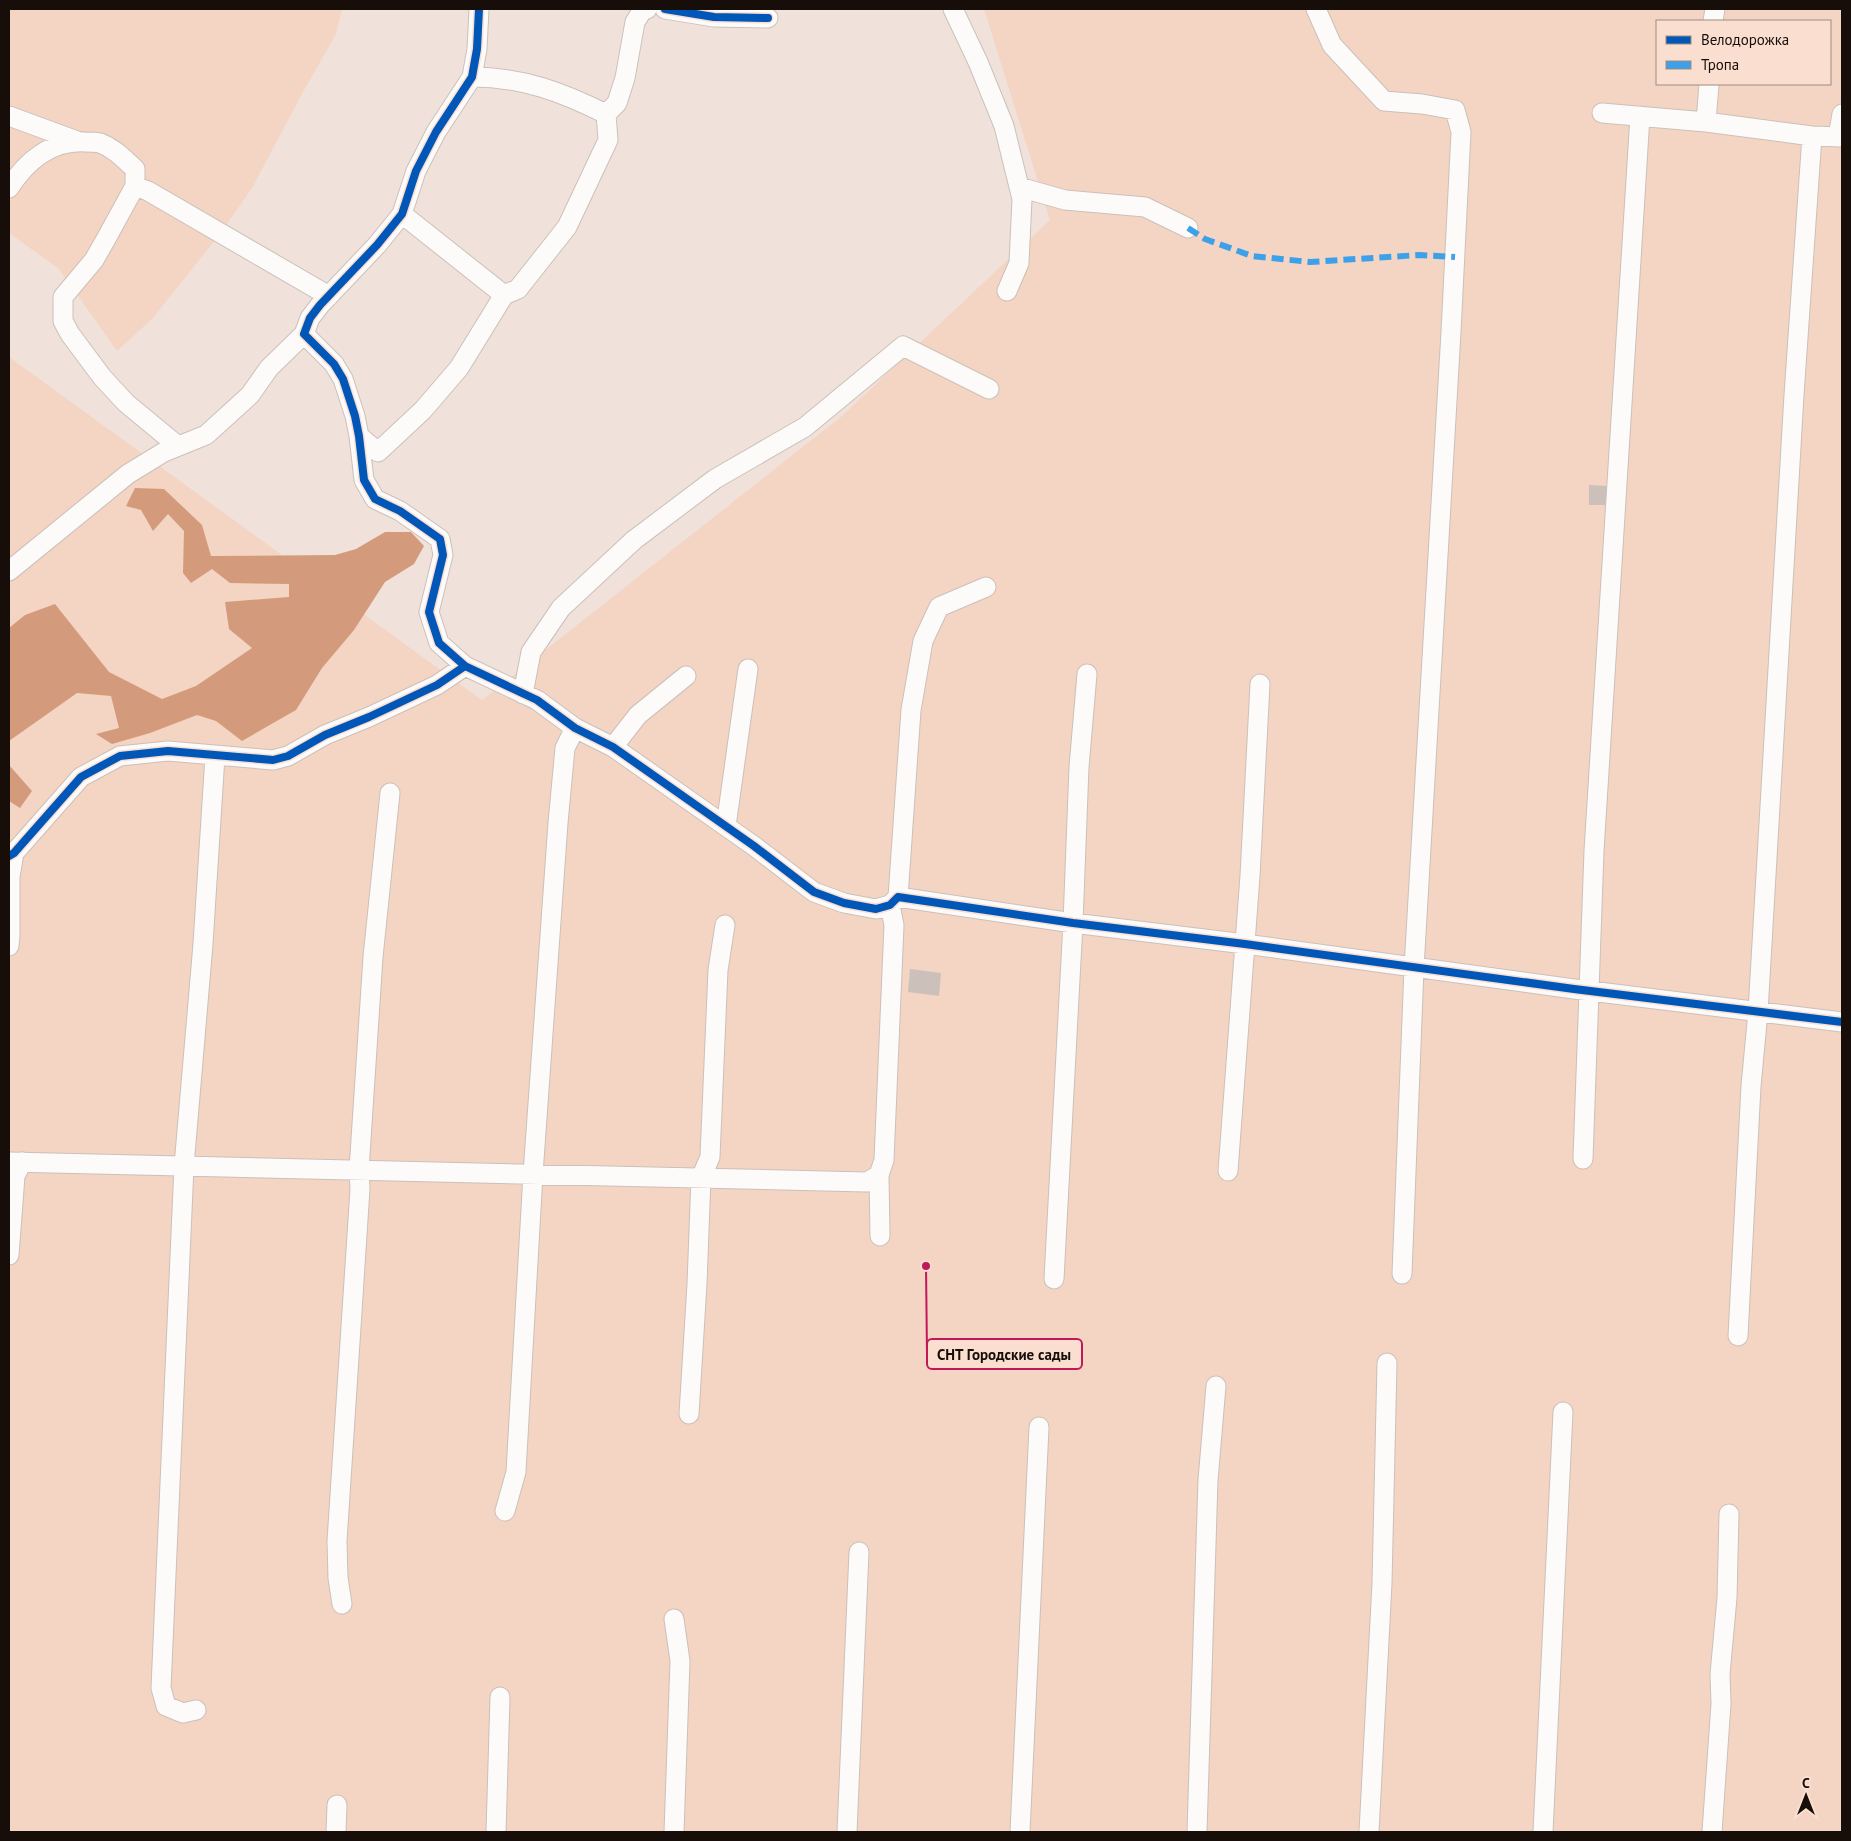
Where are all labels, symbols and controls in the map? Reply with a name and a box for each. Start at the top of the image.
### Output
legend [1656,20,1831,85]
text: Велодорожка [1701,30,1789,49]
text: Тропа [1701,55,1739,74]
callout: СНТ Городские сады [927,1339,1082,1369]
text: СНТ Городские сады [937,1345,1071,1364]
north arrow [1781,1771,1831,1821]
text: С [1802,1774,1810,1792]

